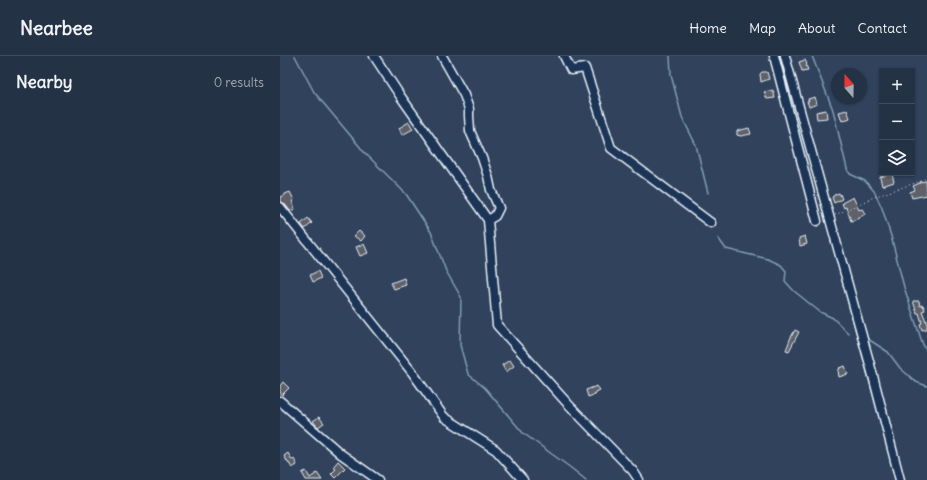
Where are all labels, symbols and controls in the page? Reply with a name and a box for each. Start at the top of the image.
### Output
text: Nearbee [20,16,93,40]
text: Home [689,19,727,37]
text: Map [749,19,776,37]
text: About [798,19,836,37]
text: Contact [858,19,907,37]
north arrow [831,68,867,104]
map controls [879,68,915,176]
button: + [879,68,915,104]
text: Nearby [16,71,72,93]
text: 0 results [214,74,264,91]
button: − [879,104,915,140]
button: layers [879,140,915,176]

